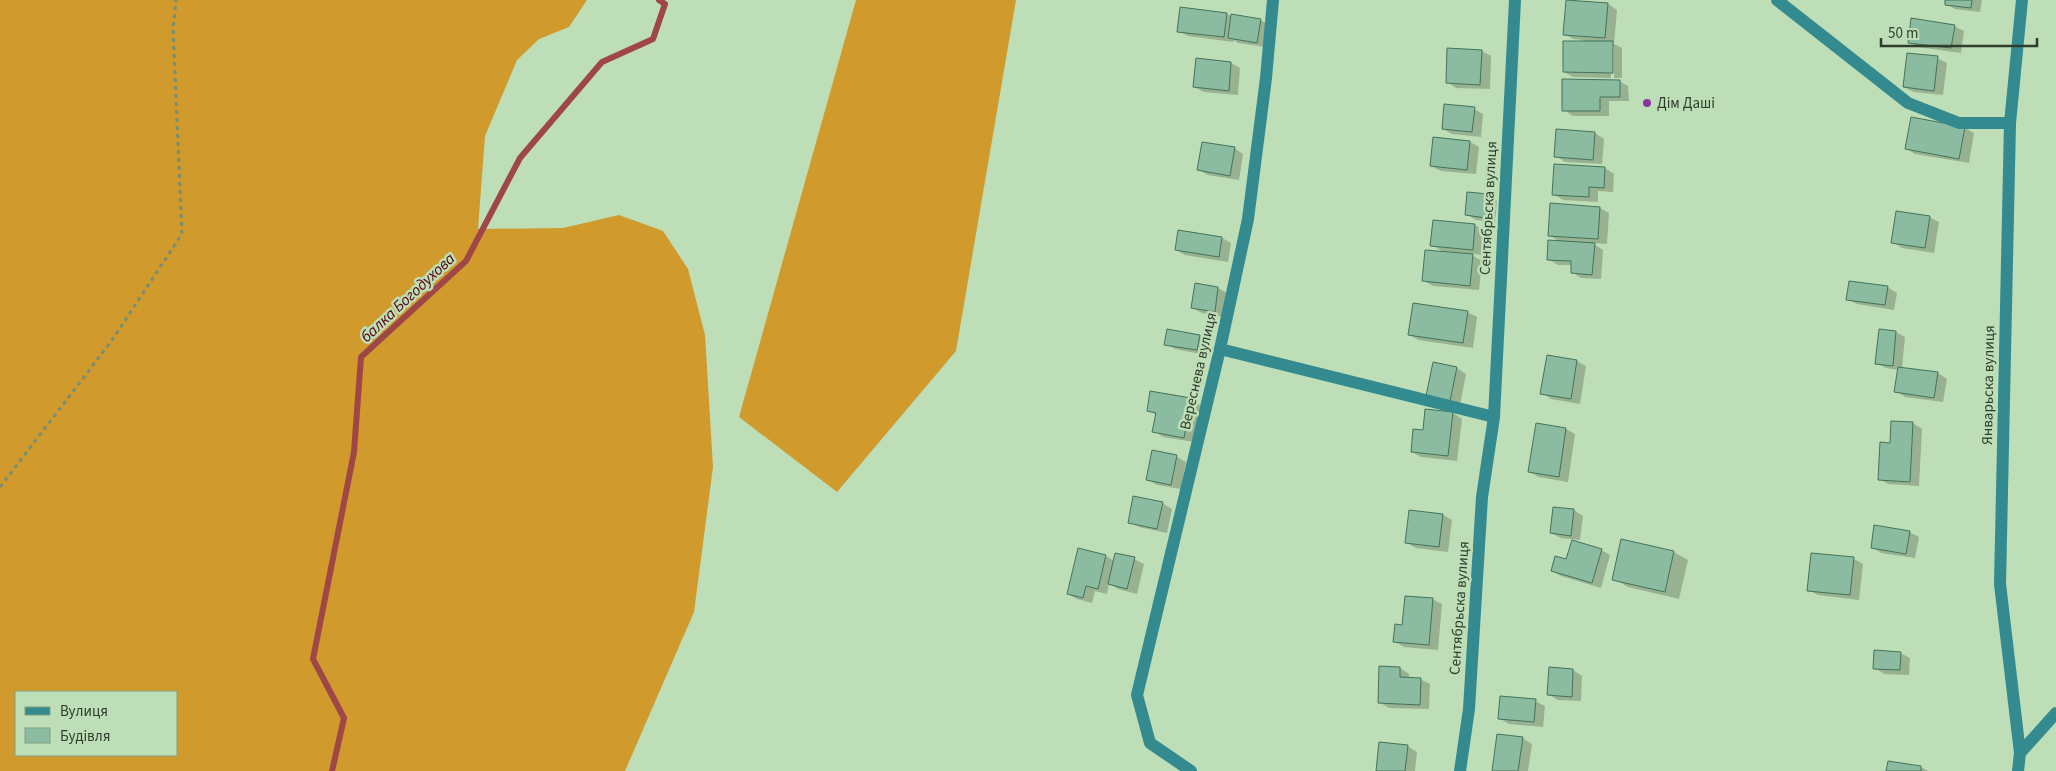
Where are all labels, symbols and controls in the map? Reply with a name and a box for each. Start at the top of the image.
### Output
scale bar [1881,15,2037,47]
text: 50 m [1888,23,1918,44]
place label: Дім Даші [1657,93,1715,114]
marker: Дім Даші [1641,97,1653,109]
street label: Сентябрьска вулиця [1475,141,1502,276]
water label: балка Богодухова [355,248,460,347]
street label: Вереснева вулиця [1175,310,1222,432]
street label: Январьска вулиця [1977,325,2000,445]
street label: Сентябрьска вулиця [1444,540,1475,676]
legend [15,691,178,756]
text: Вулиця [60,701,108,722]
text: Будівля [60,726,110,747]

